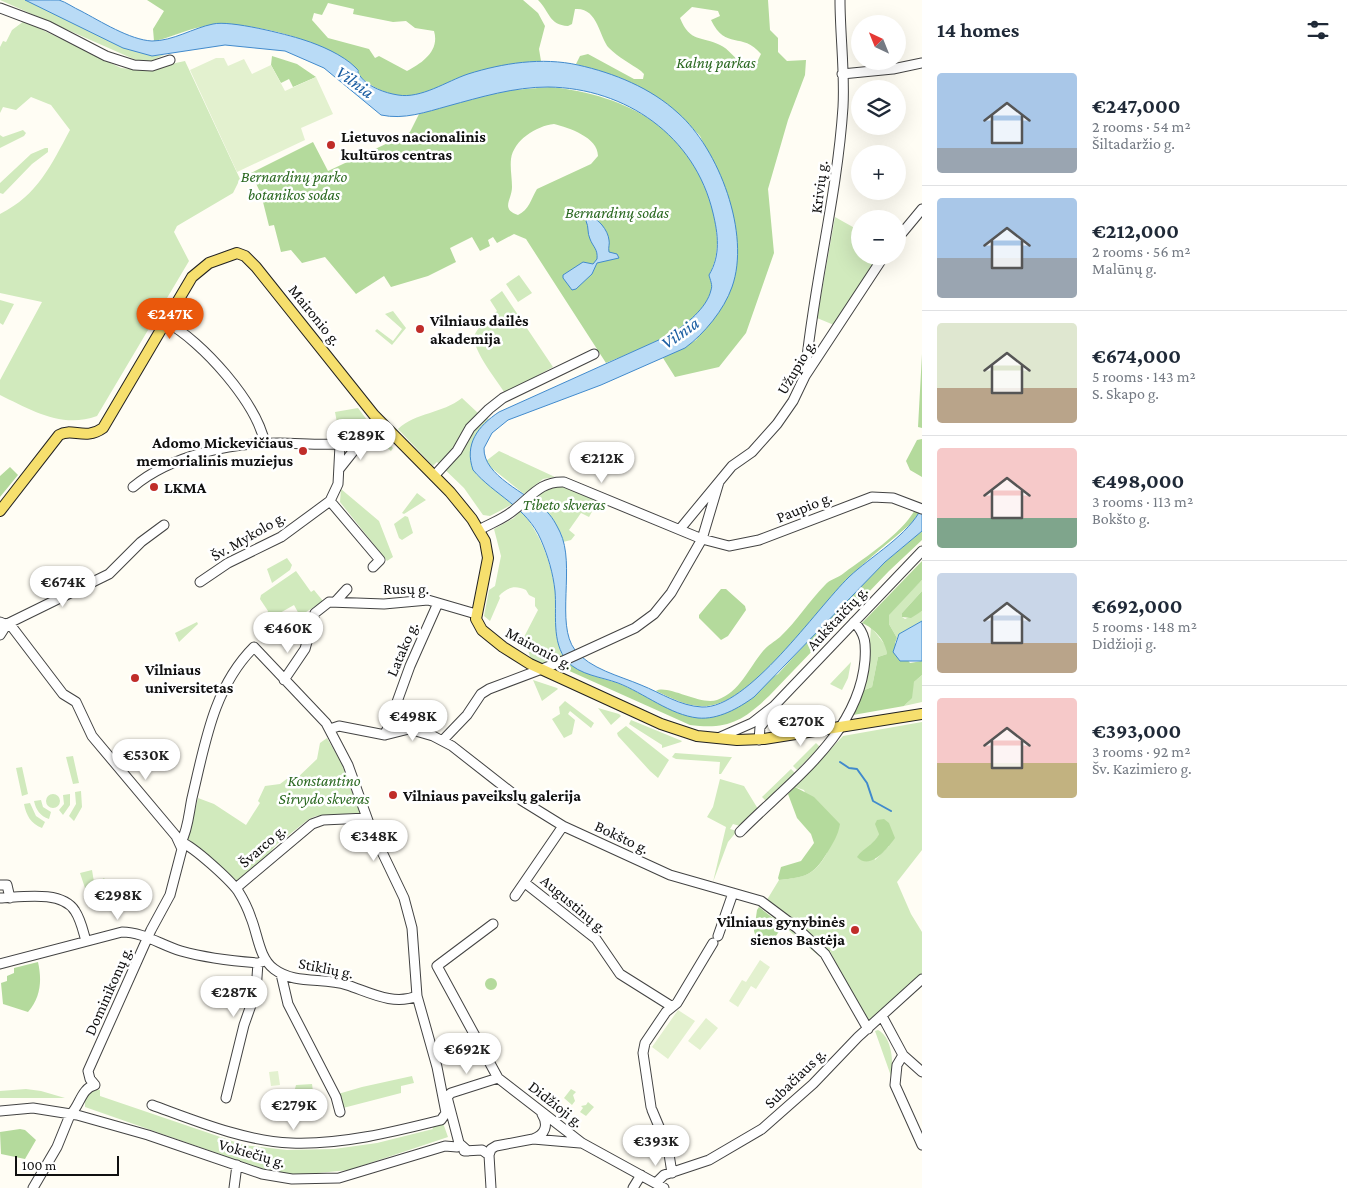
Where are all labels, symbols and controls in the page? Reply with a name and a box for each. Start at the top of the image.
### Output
north arrow [851,15,906,70]
map controls [851,15,906,265]
icon: filters [1304,16,1332,44]
text: 14 homes [937,18,1019,42]
park label: Kalnų parkas [676,54,756,72]
water label: Vilnia [332,62,378,103]
button: layers [851,80,906,135]
icon: home [977,93,1037,153]
text: €247,000 [1092,94,1180,118]
text: 2 rooms · 54 m² [1092,118,1191,135]
place label: Lietuvos nacionalinis kultūros centras [341,128,486,163]
text: Šiltadaržio g. [1092,135,1175,152]
marker: Lietuvos nacionalinis kultūros centras [325,139,337,151]
button: + [851,145,906,200]
street label: Krivių g. [807,160,832,215]
park label: Bernardinų parko botanikos sodas [241,168,347,203]
park label: Bernardinų sodas [565,204,669,222]
button: − [851,210,906,265]
icon: home [977,218,1037,278]
text: €212,000 [1092,219,1179,243]
text: 2 rooms · 56 m² [1092,243,1191,260]
text: Malūnų g. [1092,260,1157,277]
street label: Maironio g. [285,281,345,349]
pin: €247K [135,298,205,340]
text: €247K [148,305,192,322]
place label: Vilniaus dailės akademija [429,312,529,348]
water label: Vilnia [657,313,703,353]
marker: Vilniaus dailės akademija [414,323,426,335]
street label: Užupio g. [773,337,820,398]
icon: home [977,343,1037,403]
text: €674,000 [1092,344,1181,368]
text: 5 rooms · 143 m² [1092,368,1196,385]
text: S. Skapo g. [1092,385,1159,402]
pin: €289K [326,418,396,461]
text: €289K [338,426,384,443]
place label: Adomo Mickevičiaus memorialinis muziejus [136,434,293,470]
pin: €212K [567,442,637,484]
marker: Adomo Mickevičiaus memorialinis muziejus [297,445,309,457]
text: €212K [580,449,624,466]
icon: home [977,468,1037,528]
text: €498,000 [1092,469,1184,493]
place label: LKMA [164,479,207,496]
marker: LKMA [148,481,160,493]
street label: Paupio g. [774,488,835,527]
text: 3 rooms · 113 m² [1092,493,1193,510]
park label: Tibeto skveras [522,496,606,513]
street label: Šv. Mykolo g. [208,508,289,565]
text: Bokšto g. [1092,510,1150,527]
pin: €674K [28,566,98,608]
text: €674K [41,573,85,590]
street label: Rusų g. [383,580,429,598]
street label: Aukštaičių g. [803,582,872,654]
icon: home [977,593,1037,653]
text: €692,000 [1092,594,1183,618]
pin: €460K [253,612,323,654]
text: 5 rooms · 148 m² [1092,618,1197,635]
text: €460K [264,619,312,636]
street label: Latako g. [383,619,422,679]
street label: Maironio g. [502,623,575,674]
text: Didžioji g. [1092,635,1156,652]
place label: Vilniaus universitetas [144,661,234,696]
marker: Vilniaus universitetas [129,672,141,684]
pin: €498K [378,700,448,742]
pin: €270K [766,704,836,747]
text: €498K [389,707,437,724]
text: €270K [778,712,824,729]
icon: home [977,718,1037,778]
text: €393,000 [1092,719,1181,743]
pin: €530K [111,738,181,781]
text: 3 rooms · 92 m² [1092,743,1190,760]
text: €530K [123,746,169,763]
text: Šv. Kazimiero g. [1092,760,1192,777]
park label: Konstantino Sirvydo skveras [279,772,369,808]
place label: Vilniaus paveikslų galerija [402,787,581,805]
marker: Vilniaus paveikslų galerija [387,789,399,801]
street label: Bokšto g. [592,817,652,858]
pin: €348K [339,820,409,862]
street label: Švarco g. [235,821,289,872]
text: €348K [351,827,397,844]
street label: Augustinų g. [537,872,610,937]
pin: €298K [83,878,153,921]
text: €298K [95,886,141,903]
place label: Vilniaus gynybinės sienos Bastėja [716,913,845,949]
marker: Vilniaus gynybinės sienos Bastėja [849,924,861,936]
street label: Dominikonų g. [81,944,136,1038]
street label: Stiklių g. [297,954,355,983]
pin: €287K [199,976,269,1018]
text: €287K [211,983,257,1000]
pin: €692K [432,1032,502,1075]
text: €692K [444,1040,490,1057]
street label: Subačiaus g. [761,1045,830,1112]
street label: Didžioji g. [525,1077,587,1131]
pin: €279K [259,1088,329,1131]
text: €279K [272,1096,316,1113]
pin: €393K [621,1124,691,1167]
text: €393K [634,1132,678,1149]
street label: Vokiečių g. [216,1135,287,1172]
scale bar [15,1153,119,1176]
text: 100 m [22,1157,56,1173]

